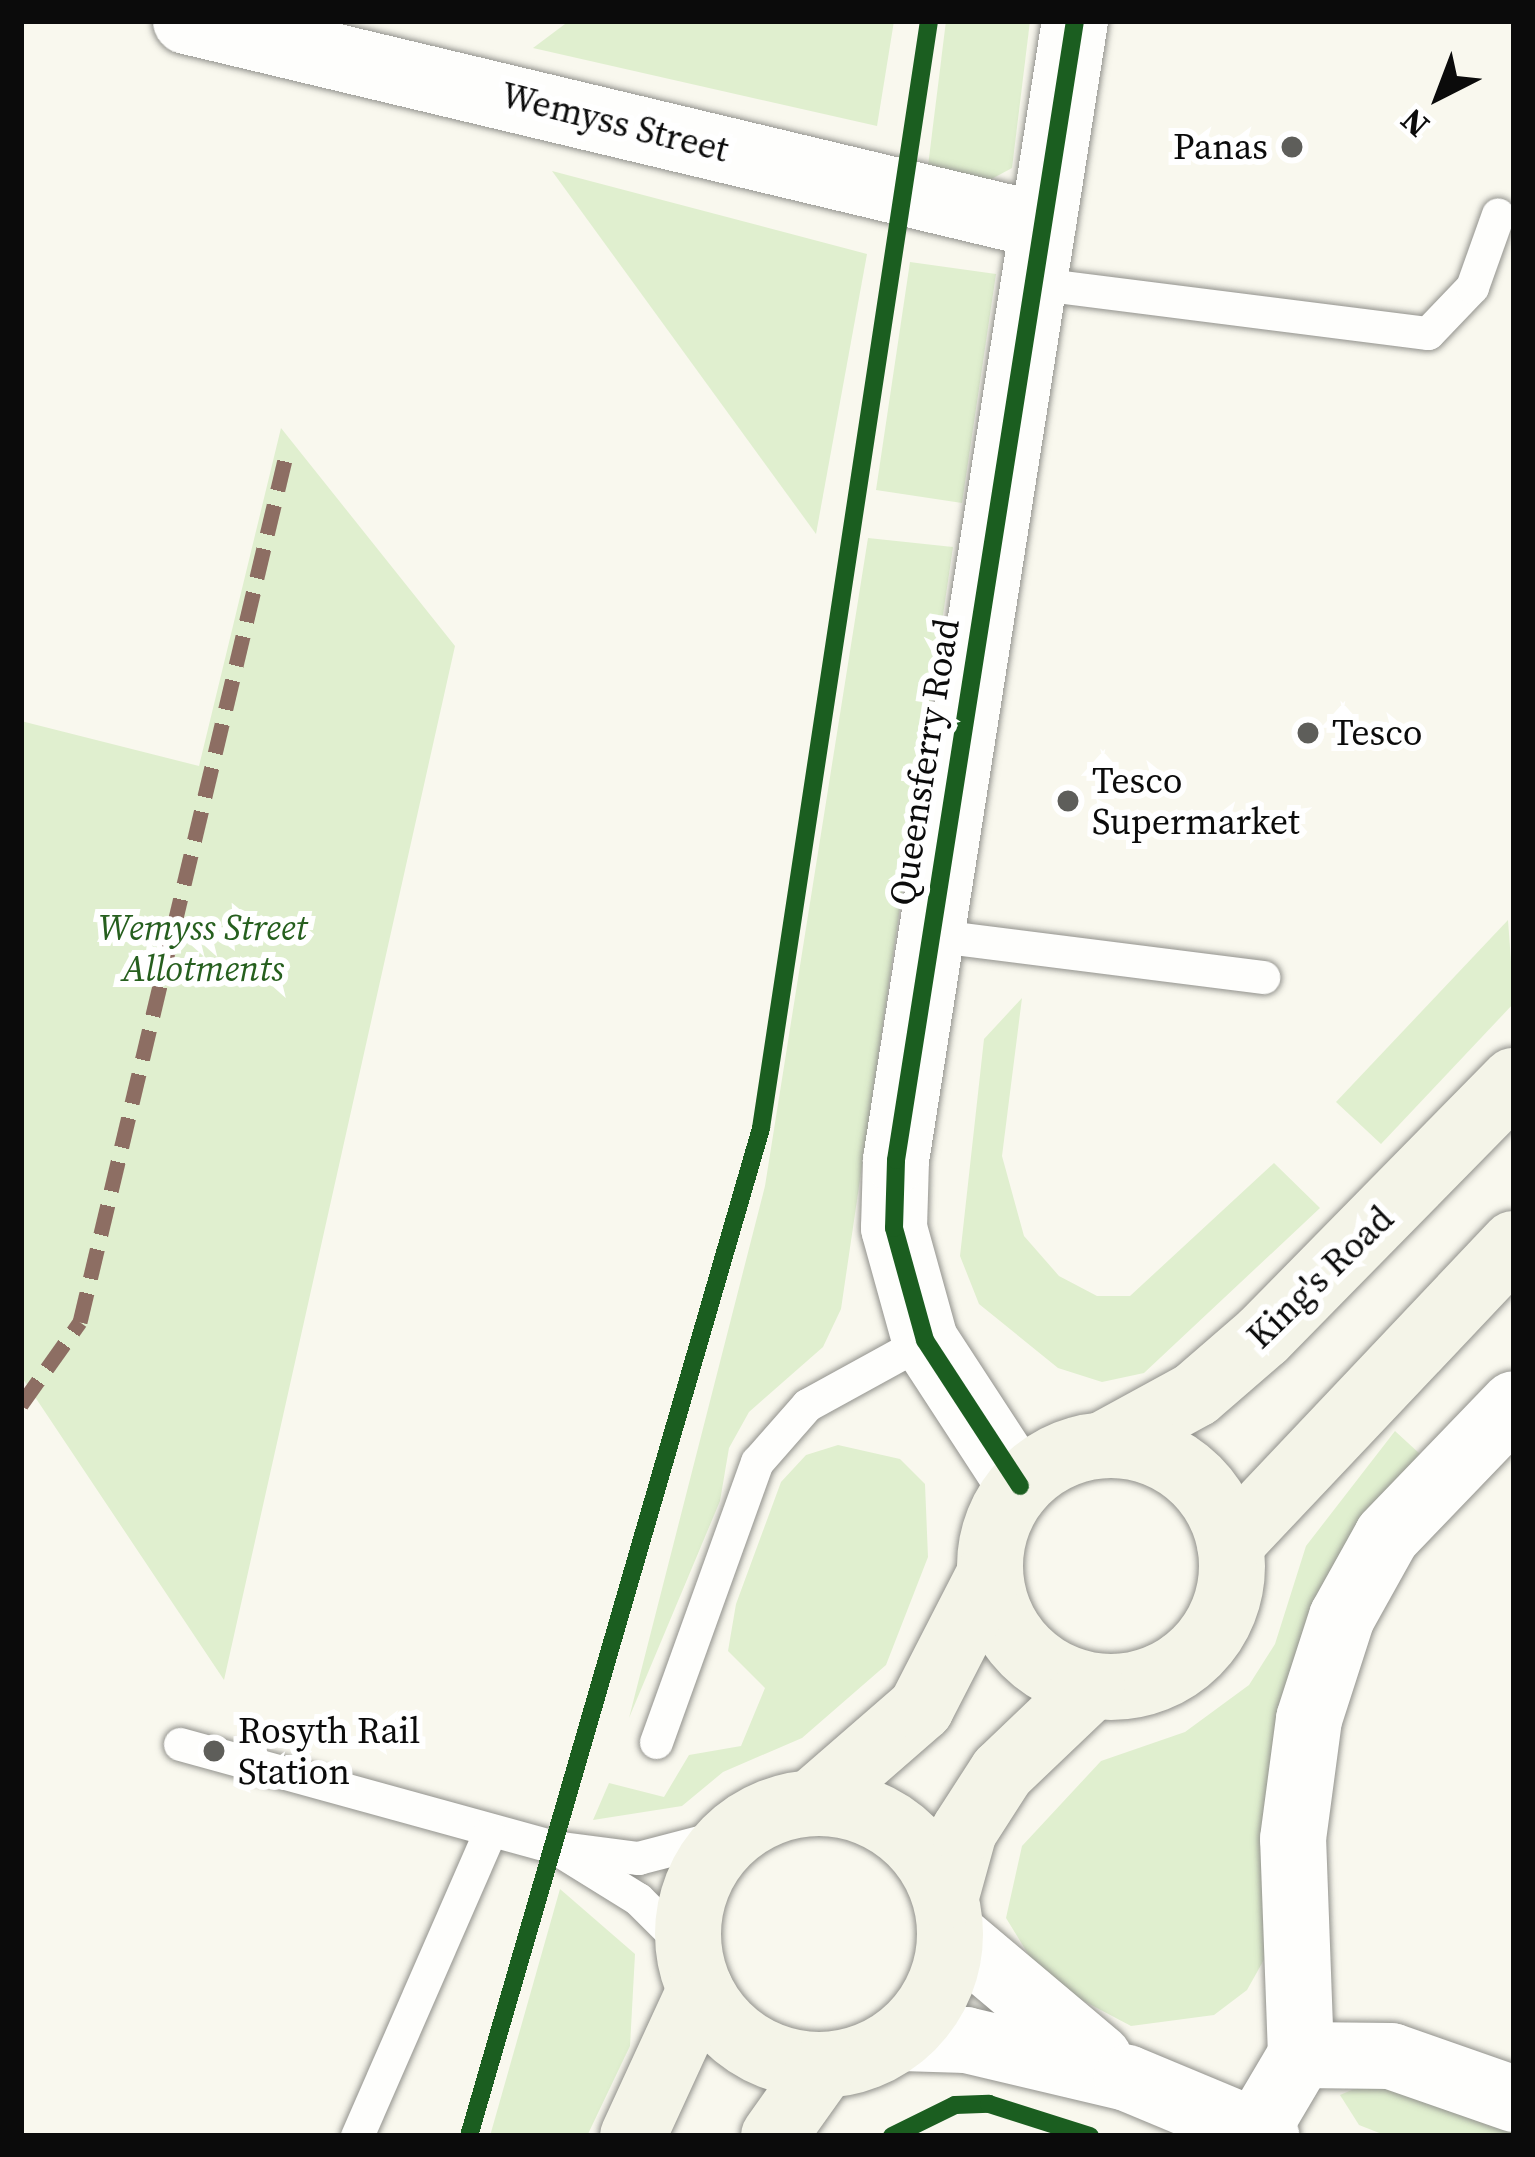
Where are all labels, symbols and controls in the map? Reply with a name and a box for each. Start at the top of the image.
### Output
north arrow [1379,36,1499,156]
street label: Wemyss Street [497,73,733,171]
text: N [1391,98,1439,148]
place label: Panas [1173,125,1268,169]
marker: Panas [1279,134,1305,160]
street label: Queensferry Road [880,615,968,909]
place label: Tesco [1332,711,1423,755]
marker: Tesco [1295,720,1321,746]
place label: Tesco Supermarket [1092,758,1300,843]
marker: Tesco Supermarket [1055,788,1081,814]
park label: Wemyss Street Allotments [99,905,307,990]
street label: King's Road [1238,1197,1402,1357]
place label: Rosyth Rail Station [238,1708,420,1793]
marker: Rosyth Rail Station [201,1738,227,1764]

